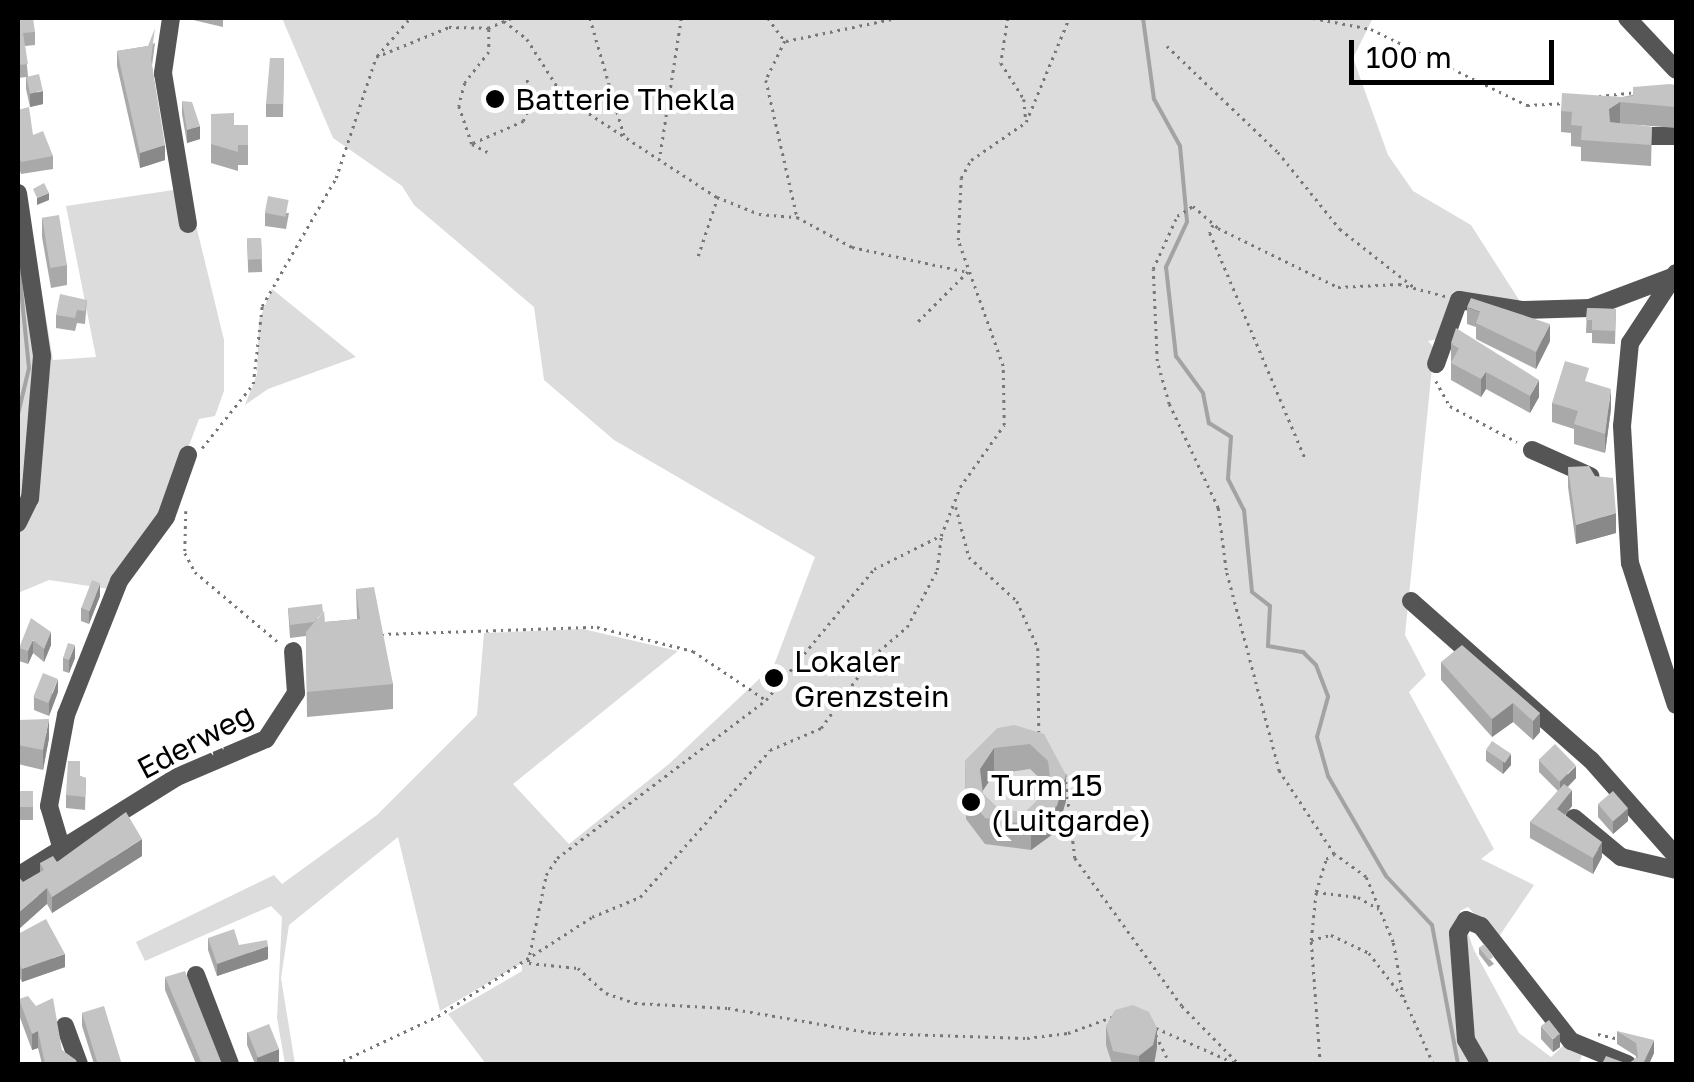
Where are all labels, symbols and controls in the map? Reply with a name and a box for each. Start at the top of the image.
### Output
scale bar [1354,20,1559,82]
text: 100 m [1366,39,1452,75]
place label: Batterie Thekla [515,81,735,117]
marker: Batterie Thekla [484,88,506,110]
place label: Lokaler Grenzstein [794,643,949,714]
marker: Lokaler Grenzstein [763,667,785,689]
street label: Ederweg [131,696,259,786]
place label: Turm 15 (Luitgarde) [991,767,1151,838]
marker: Turm 15 (Luitgarde) [960,791,982,813]

